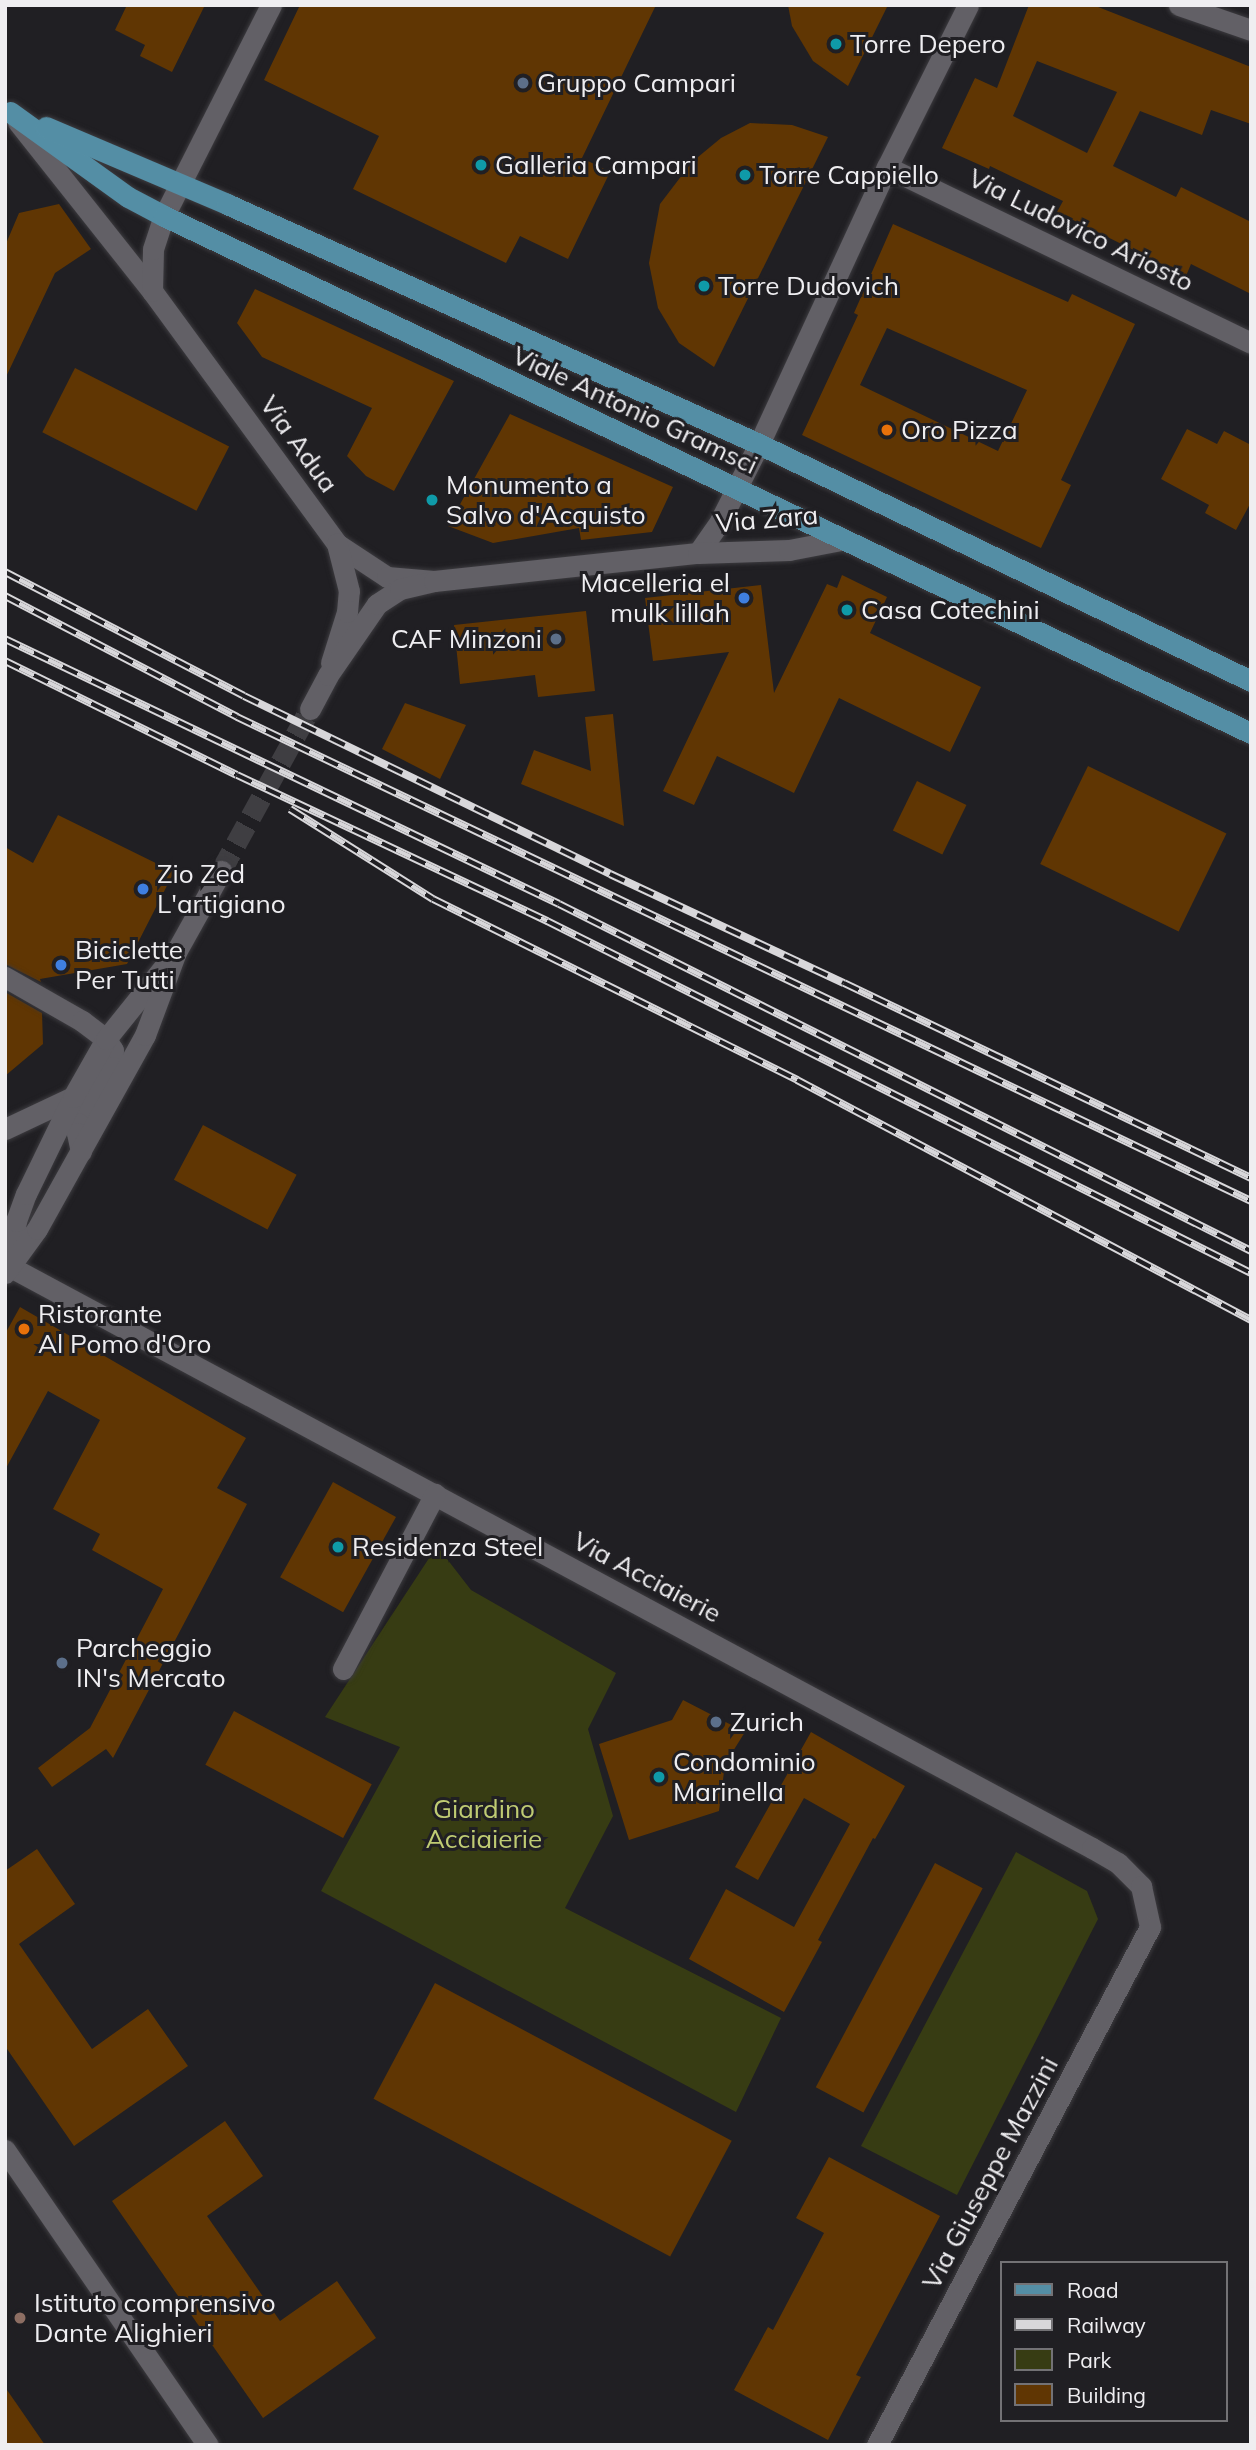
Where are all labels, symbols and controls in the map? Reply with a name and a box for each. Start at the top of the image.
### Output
place label: Torre Depero [850,28,1006,60]
marker: Torre Depero [828,36,844,52]
place label: Gruppo Campari [537,67,736,99]
marker: Gruppo Campari [515,75,531,91]
place label: Galleria Campari [495,149,697,181]
marker: Galleria Campari [473,157,489,173]
place label: Torre Cappiello [759,159,939,191]
street label: Via Ludovico Ariosto [963,162,1199,298]
marker: Torre Cappiello [737,167,753,183]
place label: Torre Dudovich [718,270,899,302]
marker: Torre Dudovich [696,278,712,294]
street label: Viale Antonio Gramsci [507,339,763,481]
street label: Via Adua [253,390,345,498]
place label: Oro Pizza [901,414,1018,446]
marker: Oro Pizza [879,422,895,438]
place label: Monumento a Salvo d'Acquisto [446,469,646,530]
marker: Monumento a Salvo d'Acquisto [424,492,440,508]
street label: Via Zara [715,499,819,539]
place label: Macelleria el mulk lillah [580,567,730,628]
marker: Macelleria el mulk lillah [736,590,752,606]
place label: Casa Cotechini [861,594,1040,626]
marker: Casa Cotechini [839,602,855,618]
place label: CAF Minzoni [391,623,542,655]
marker: CAF Minzoni [548,631,564,647]
place label: Zio Zed L'artigiano [157,858,285,920]
marker: Zio Zed L'artigiano [135,881,151,897]
place label: Biciclette Per Tutti [75,934,183,996]
marker: Biciclette Per Tutti [53,957,69,973]
place label: Ristorante Al Pomo d'Oro [38,1298,211,1360]
marker: Ristorante Al Pomo d'Oro [16,1321,32,1337]
street label: Via Acciaierie [568,1525,726,1629]
place label: Residenza Steel [352,1531,543,1563]
marker: Residenza Steel [330,1539,346,1555]
place label: Parcheggio IN's Mercato [76,1632,225,1694]
marker: Parcheggio IN's Mercato [54,1655,70,1671]
place label: Zurich [730,1706,804,1738]
marker: Zurich [708,1714,724,1730]
place label: Condominio Marinella [673,1746,816,1808]
marker: Condominio Marinella [651,1769,667,1785]
park label: Giardino Acciaierie [426,1793,542,1854]
street label: Via Giuseppe Mazzini [916,2052,1064,2294]
legend [1000,2261,1228,2422]
text: Road [1067,2277,1118,2303]
place label: Istituto comprensivo Dante Alighieri [34,2287,276,2348]
marker: Istituto comprensivo Dante Alighieri [12,2310,28,2326]
text: Railway [1067,2312,1146,2338]
text: Park [1067,2347,1111,2373]
text: Building [1067,2382,1146,2408]

